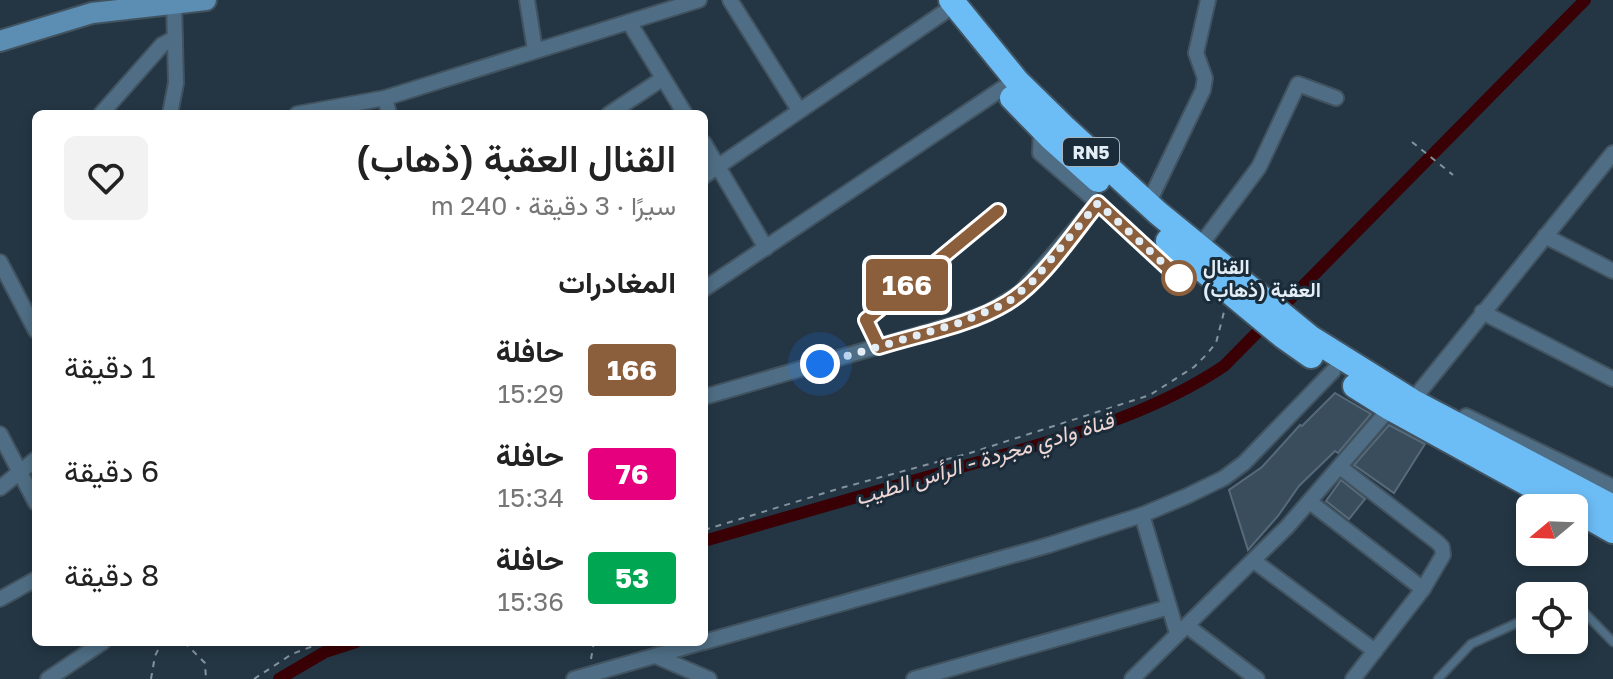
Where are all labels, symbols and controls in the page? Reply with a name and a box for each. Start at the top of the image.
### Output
text: القنال العقبة (ذهاب) [356,135,676,180]
button: heart [64,136,148,220]
road number: RN5 [1063,138,1119,166]
text: سيرًا · 3 دقيقة · 240 m [431,190,676,221]
place label: القنال العقبة (ذهاب) [1203,254,1321,302]
line badge: 166 [861,259,953,311]
marker: القنال العقبة (ذهاب) [1162,261,1196,295]
text: المغادرات [558,264,676,300]
text: 166 [882,268,932,301]
text: حافلة [496,333,564,369]
your location [800,344,840,384]
text: 1 دقيقة [64,349,156,385]
text: 166 [607,353,657,386]
text: 15:29 [498,378,564,409]
water label: قناة وادي مجردة - الرأس الطيب [852,405,1120,515]
text: حافلة [496,437,564,473]
text: 6 دقيقة [64,453,159,489]
text: 76 [615,457,649,490]
text: 15:34 [497,482,564,513]
north arrow [1516,494,1588,566]
map controls [1516,494,1588,654]
text: حافلة [496,541,564,577]
text: 8 دقيقة [64,557,159,593]
text: 53 [615,561,649,594]
button: locate [1516,582,1588,654]
text: 15:36 [498,586,564,617]

